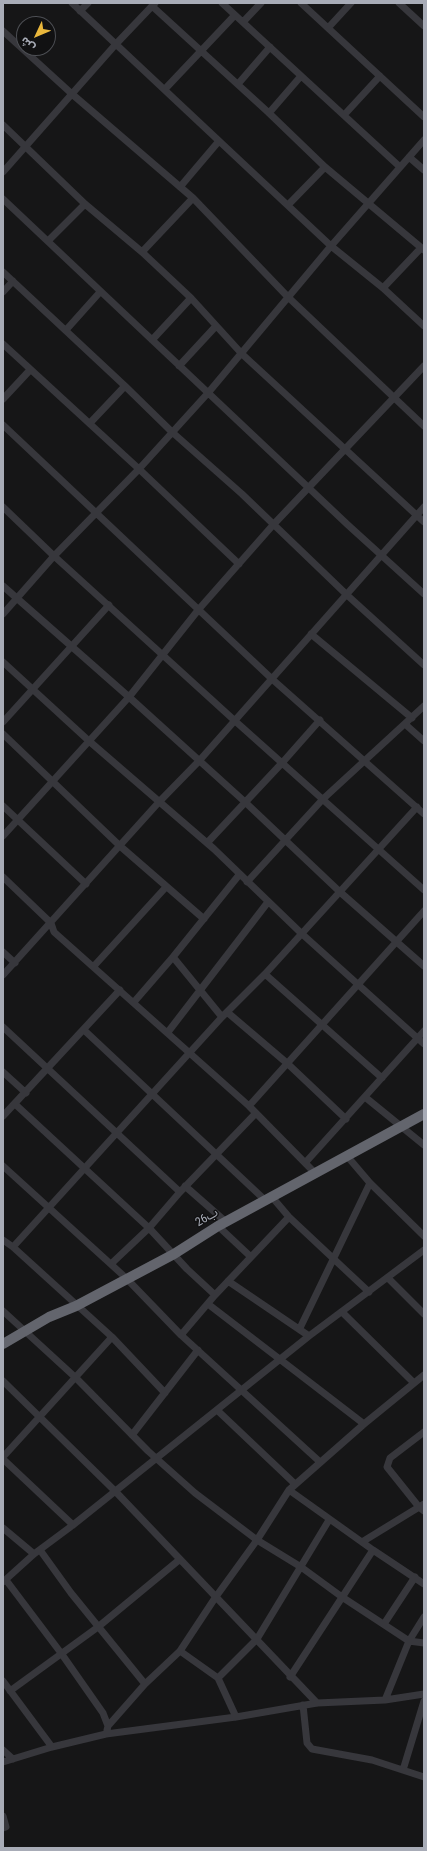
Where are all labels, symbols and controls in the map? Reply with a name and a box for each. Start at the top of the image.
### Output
north arrow [16,16,56,56]
text: ش [18,34,38,54]
street label: 26ب [193,1206,221,1230]

